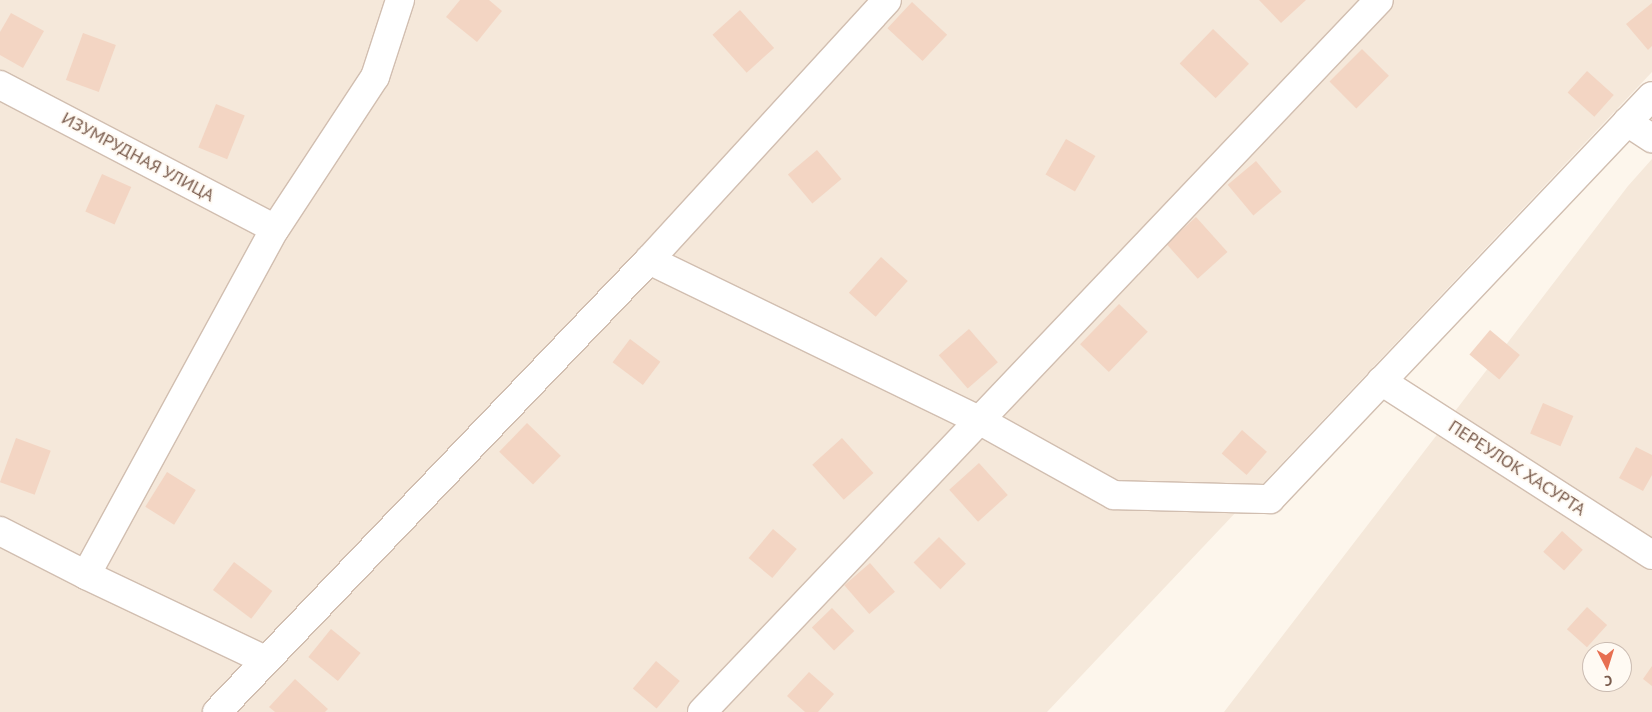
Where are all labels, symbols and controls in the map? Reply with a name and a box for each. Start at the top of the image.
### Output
street label: ИЗУМРУДНАЯ УЛИЦА [58,107,218,207]
street label: ПЕРЕУЛОК ХАСУРТА [1444,415,1590,521]
north arrow [1582,642,1632,692]
text: С [1604,672,1613,690]

